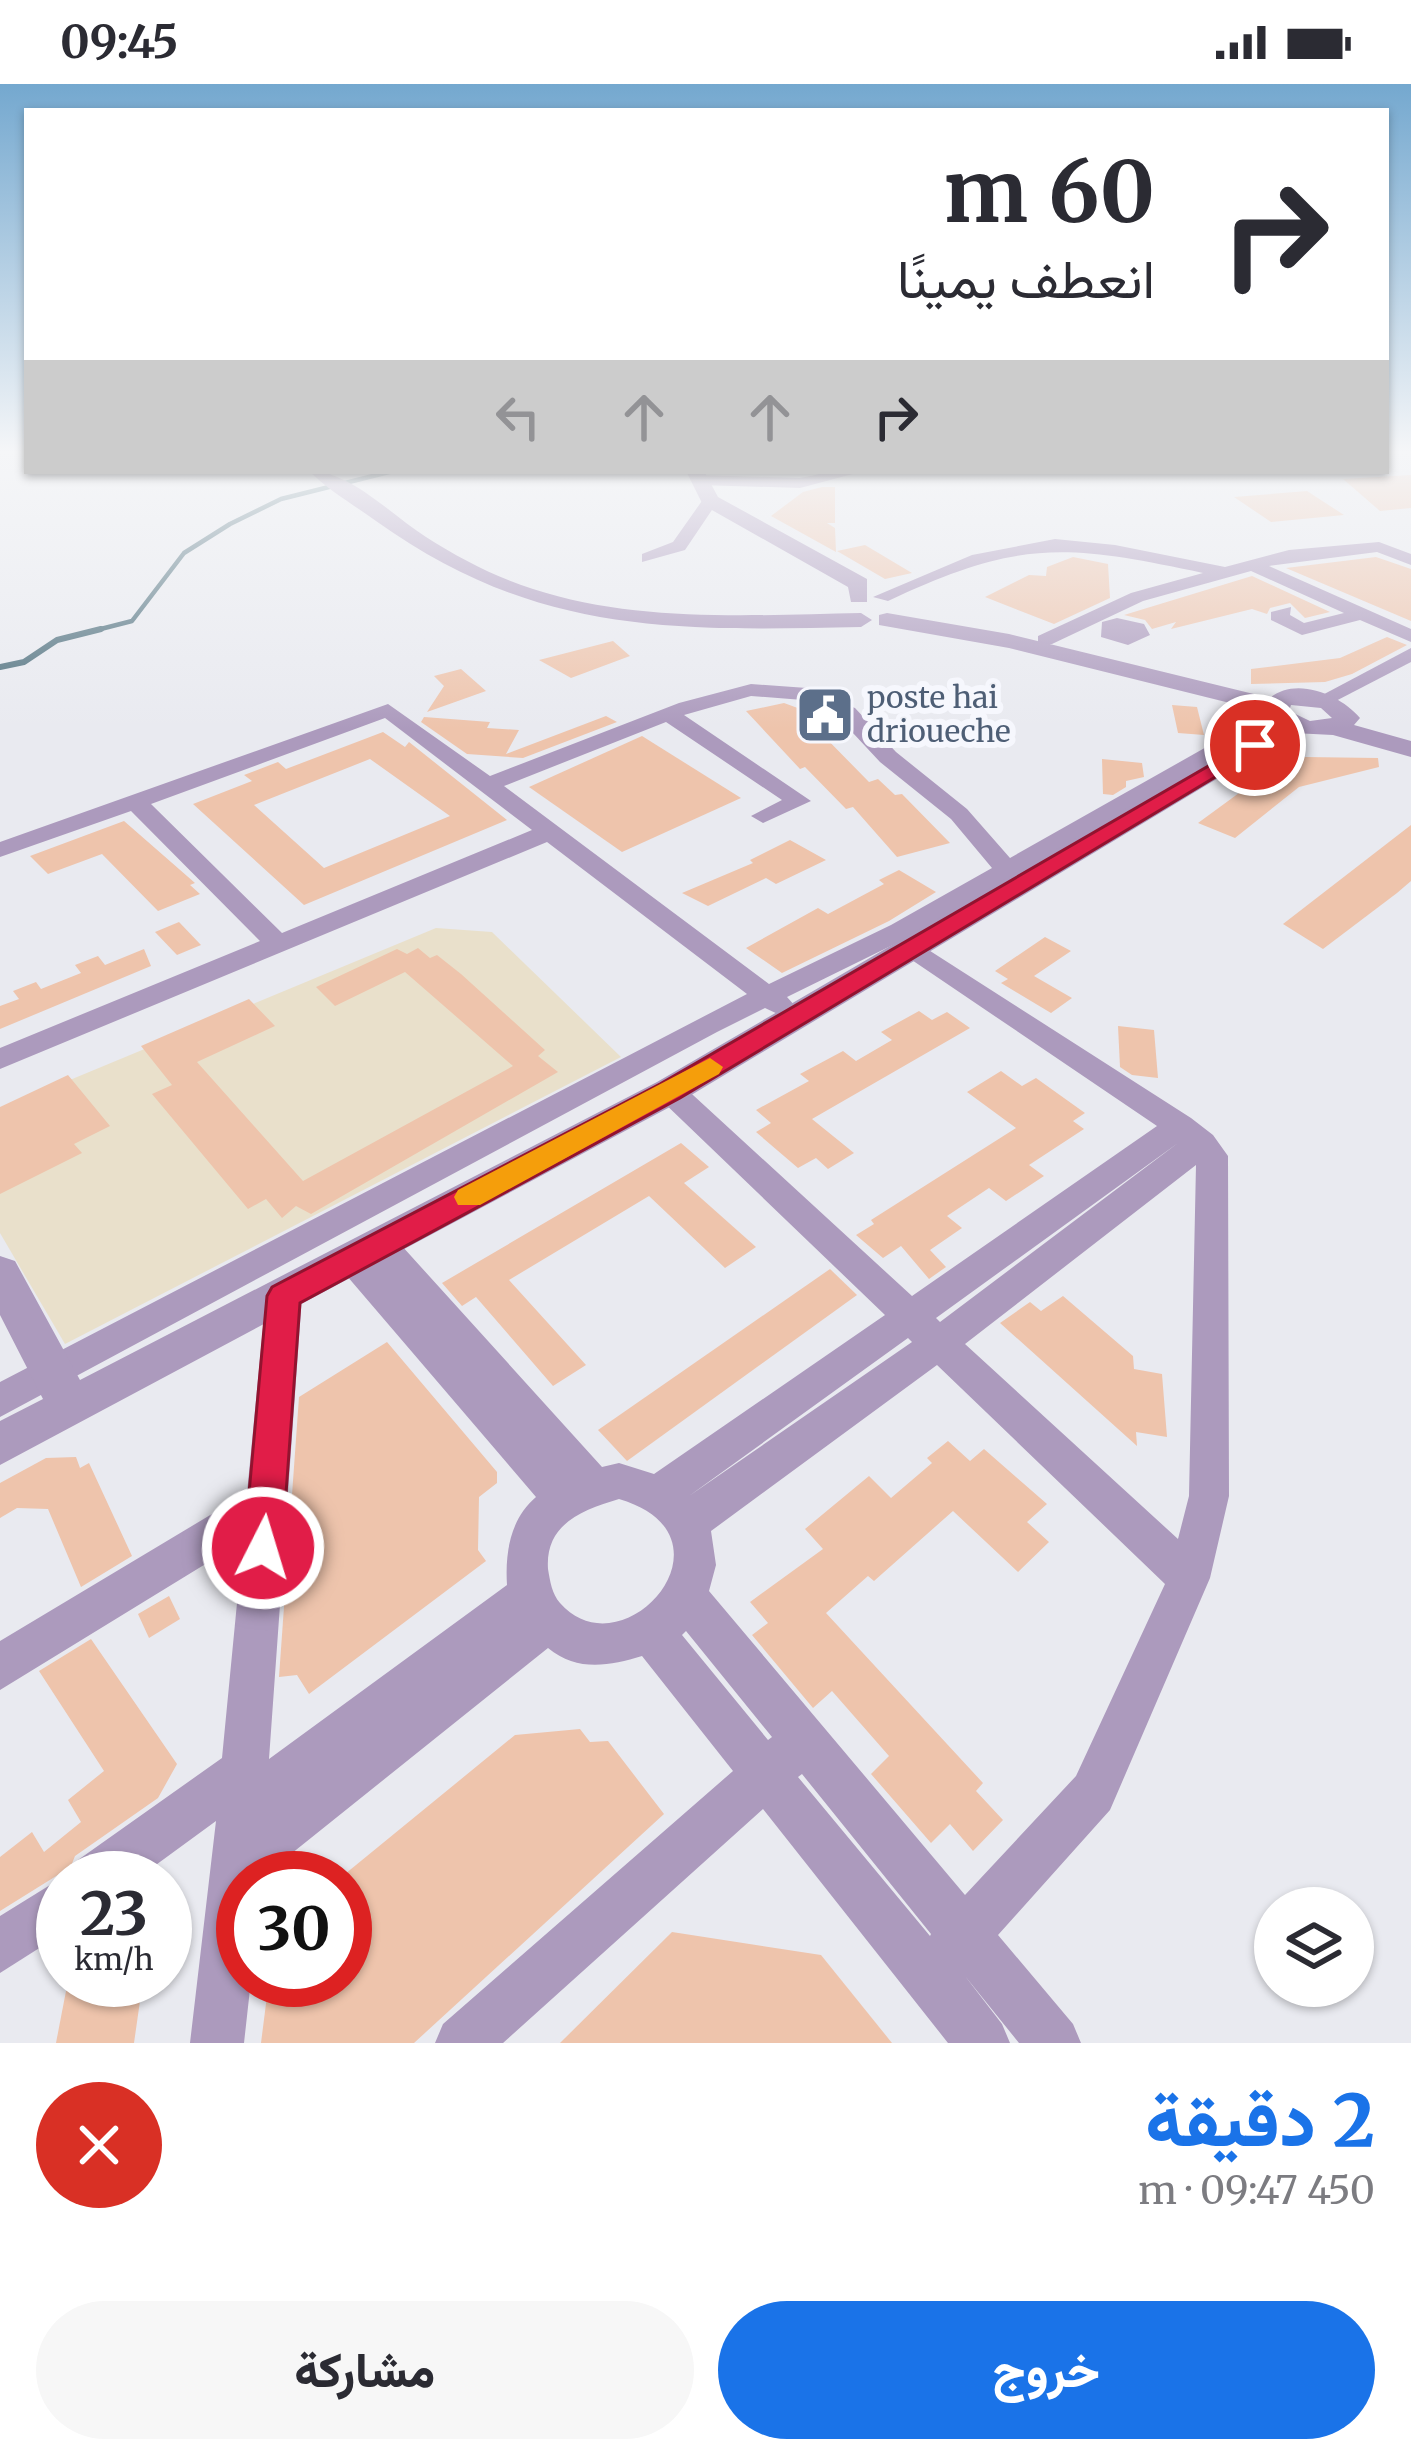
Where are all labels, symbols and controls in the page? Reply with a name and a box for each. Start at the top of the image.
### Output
text: 09:45 [60,14,178,70]
text: 60 m [944,139,1155,245]
icon: right [1197,156,1353,312]
text: انعطف يمينًا [897,245,1155,313]
icon: left [485,384,551,450]
icon: ahead [611,384,677,450]
icon: ahead [737,384,803,450]
icon: right [863,384,929,450]
place label: poste hai drioueche [867,678,1011,750]
public building icon: poste hai drioueche [794,684,856,746]
pin [1204,694,1306,796]
icon: arrive [1222,712,1288,778]
position arrow [200,1485,326,1611]
speed limit sign: 30 [216,1851,372,2007]
text: 23 [80,1876,148,1951]
map controls [1254,1887,1374,2007]
button: layers [1254,1887,1374,2007]
text: km/h [74,1940,154,1978]
text: 2 دقيقة [1145,2075,1375,2166]
button: close [36,2082,162,2208]
text: 450 m · 09:47 [1138,2166,1375,2215]
button: مشاركة [36,2301,694,2439]
button: خروج [718,2301,1375,2439]

